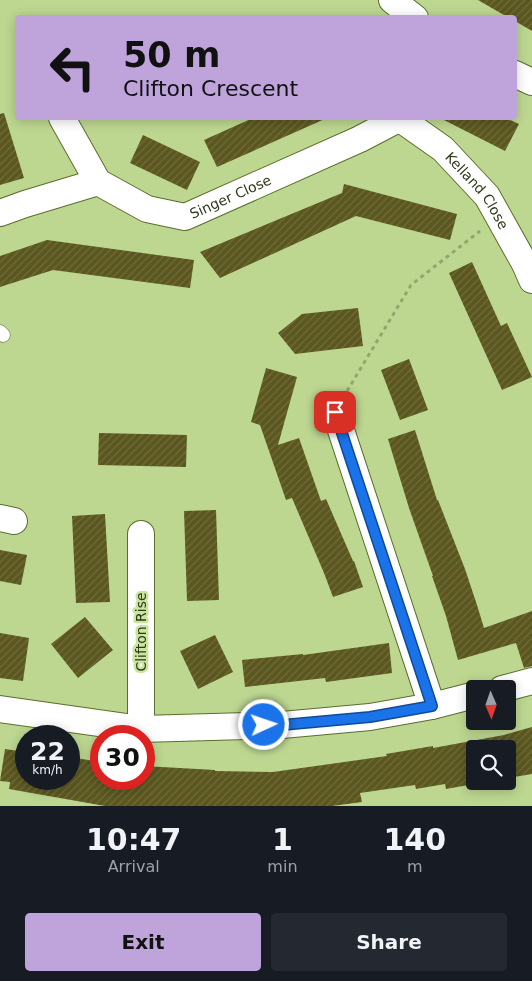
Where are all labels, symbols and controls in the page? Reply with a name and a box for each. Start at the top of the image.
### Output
icon: left [40,35,105,100]
text: 50 m [123,35,220,75]
text: Clifton Crescent [123,76,298,101]
street label: Kelland Close [442,149,512,232]
street label: Singer Close [187,172,274,222]
pin [314,391,356,433]
icon: arrive [321,398,349,426]
street label: Clifton Rise [133,592,149,672]
north arrow [466,680,516,730]
map controls [466,680,516,790]
position arrow [237,698,289,750]
speed limit sign: 30 [90,725,155,790]
text: 22 [30,737,65,766]
button: search [466,740,516,790]
text: km/h [32,763,63,777]
text: 10:47 [86,822,181,857]
text: 1 [272,822,293,857]
text: 140 [383,822,446,857]
text: Arrival [108,857,160,876]
text: min [267,857,298,876]
text: m [407,857,423,876]
button: Exit [25,913,261,971]
button: Share [271,913,507,971]

